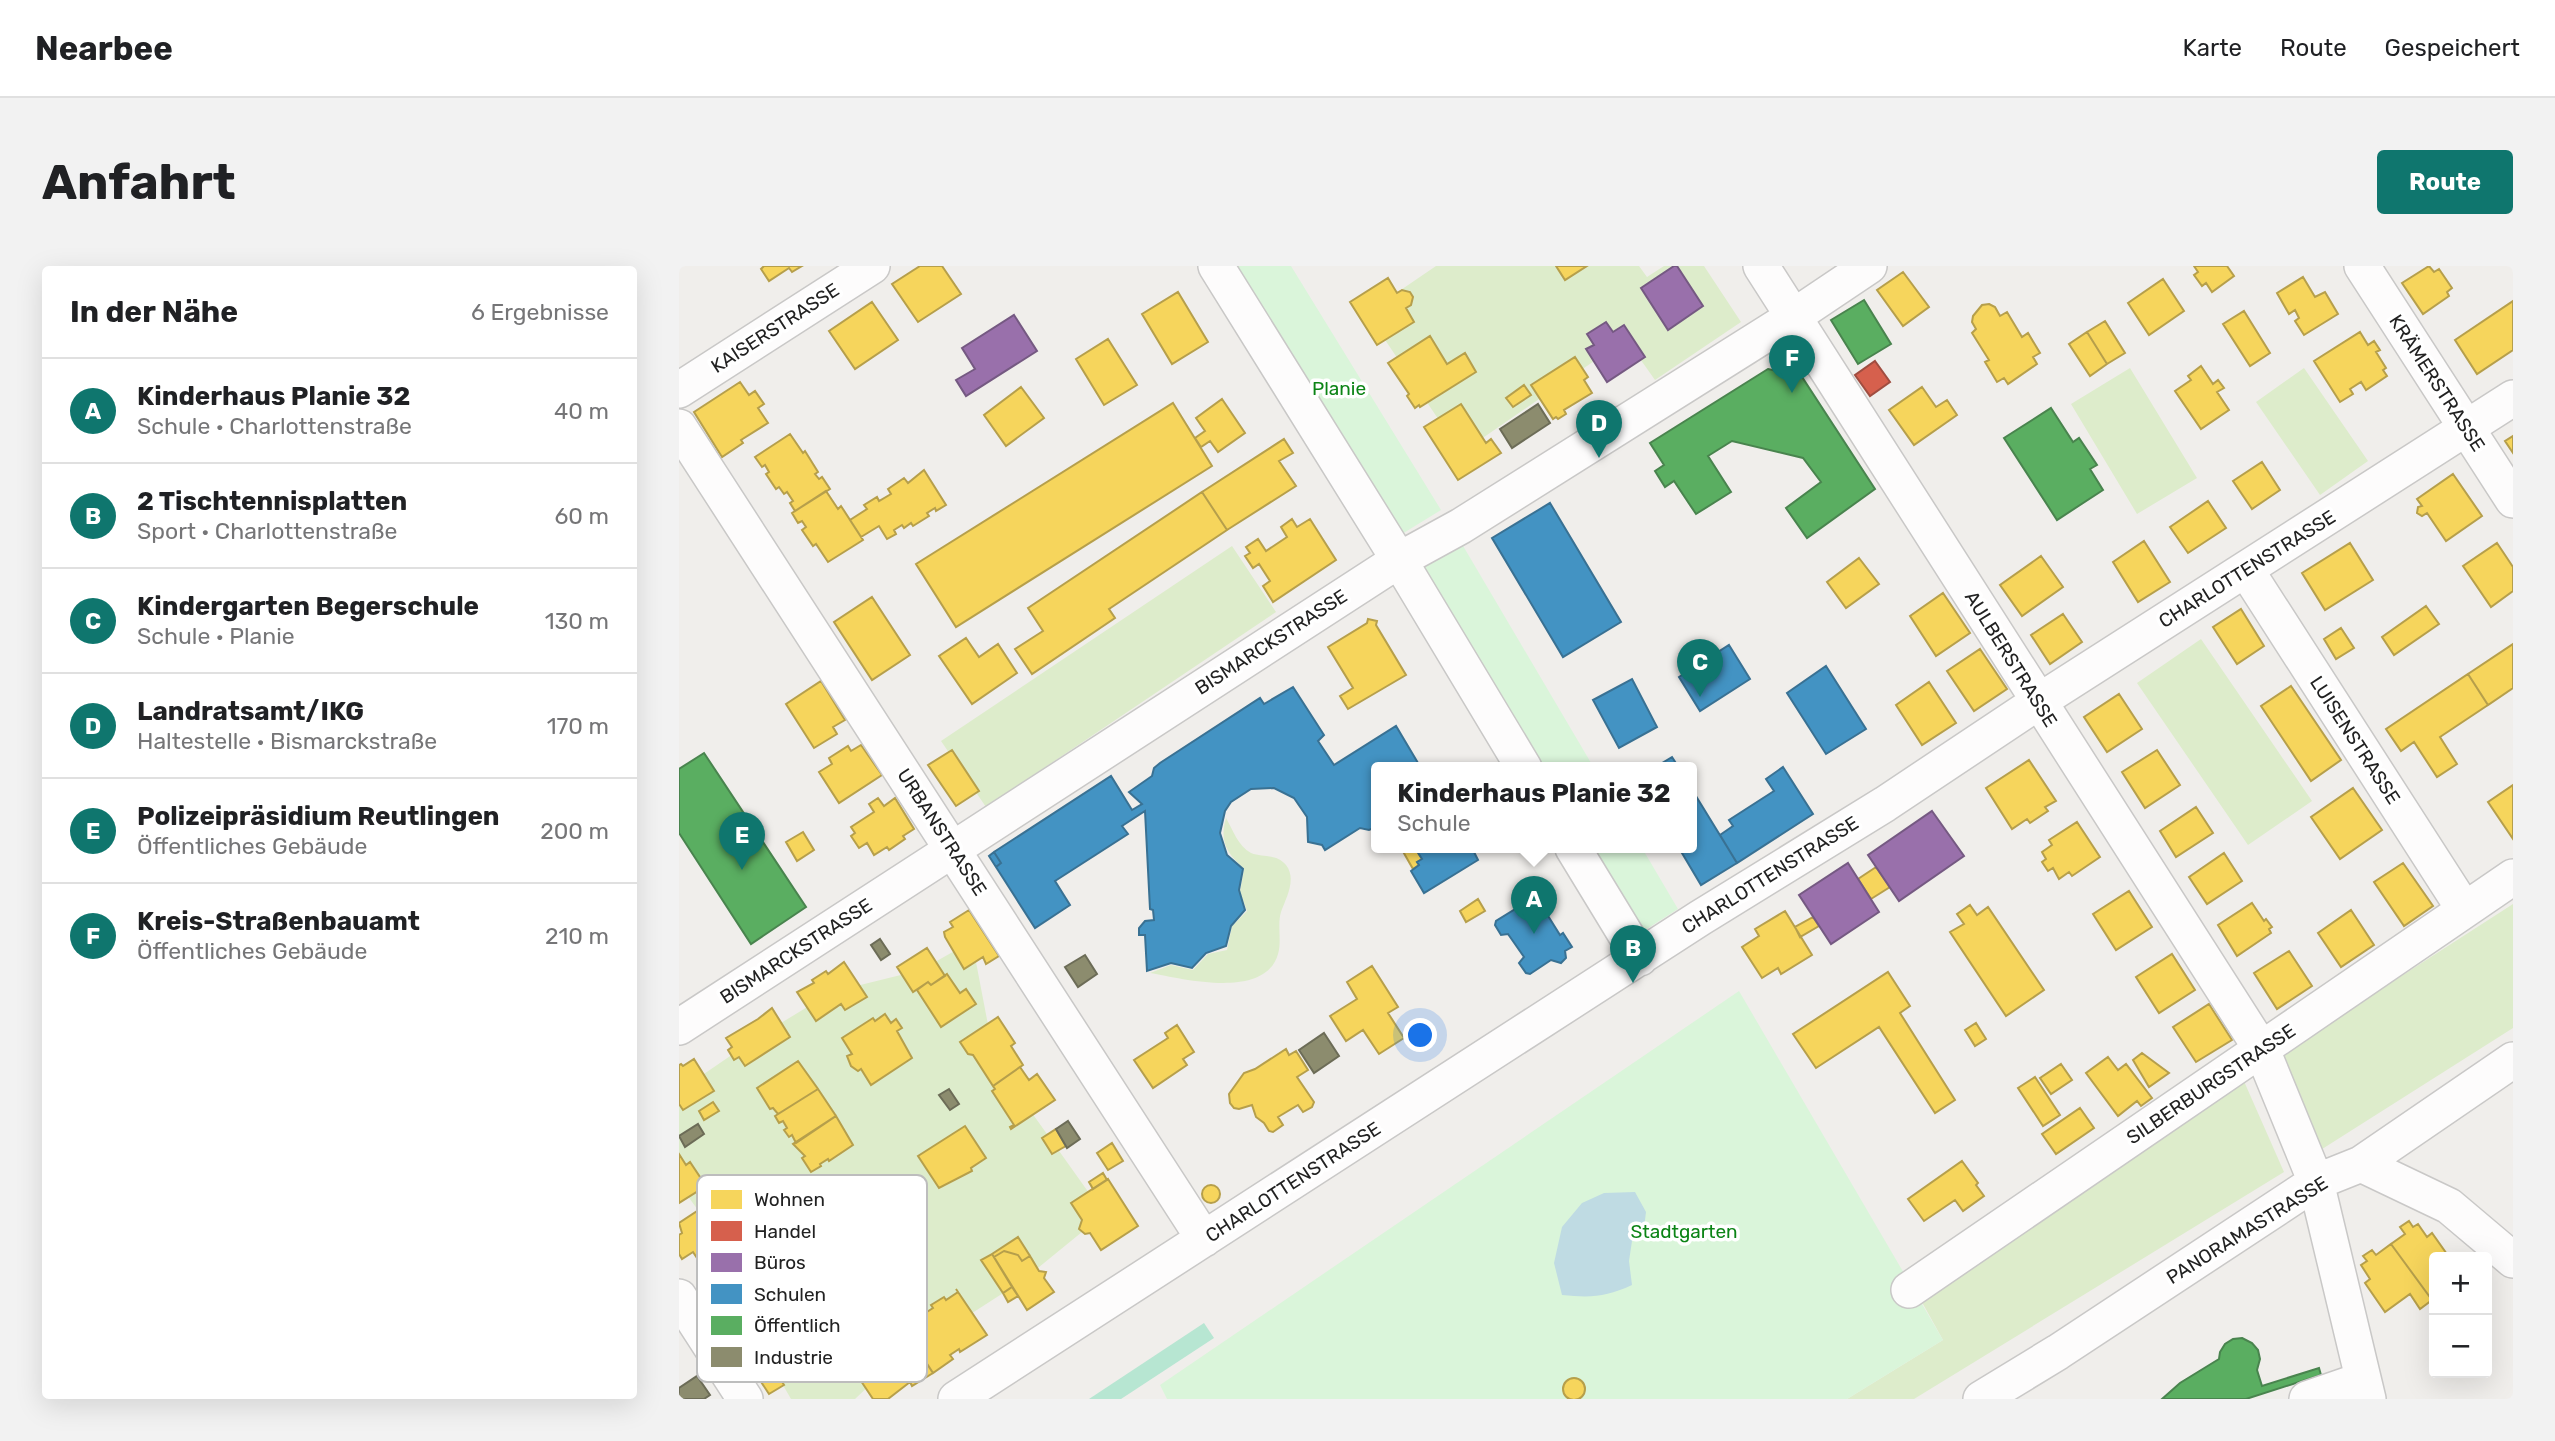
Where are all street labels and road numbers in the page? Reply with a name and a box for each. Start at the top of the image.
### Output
street label: KAISERSTRASSE [707,278,843,378]
street label: KRÄMERSTRASSE [2384,310,2490,456]
street label: CHARLOTTENSTRASSE [2154,505,2340,633]
street label: BISMARCKSTRASSE [1191,584,1351,700]
street label: AULBERSTRASSE [1960,587,2062,731]
street label: LUISENSTRASSE [2305,672,2405,808]
street label: URBANSTRASSE [892,764,992,900]
street label: CHARLOTTENSTRASSE [1677,811,1863,939]
street label: BISMARCKSTRASSE [716,893,876,1009]
street label: SILBERBURGSTRASSE [2122,1019,2300,1149]
street label: CHARLOTTENSTRASSE [1201,1117,1385,1247]
street label: PANORAMASTRASSE [2162,1171,2332,1289]

